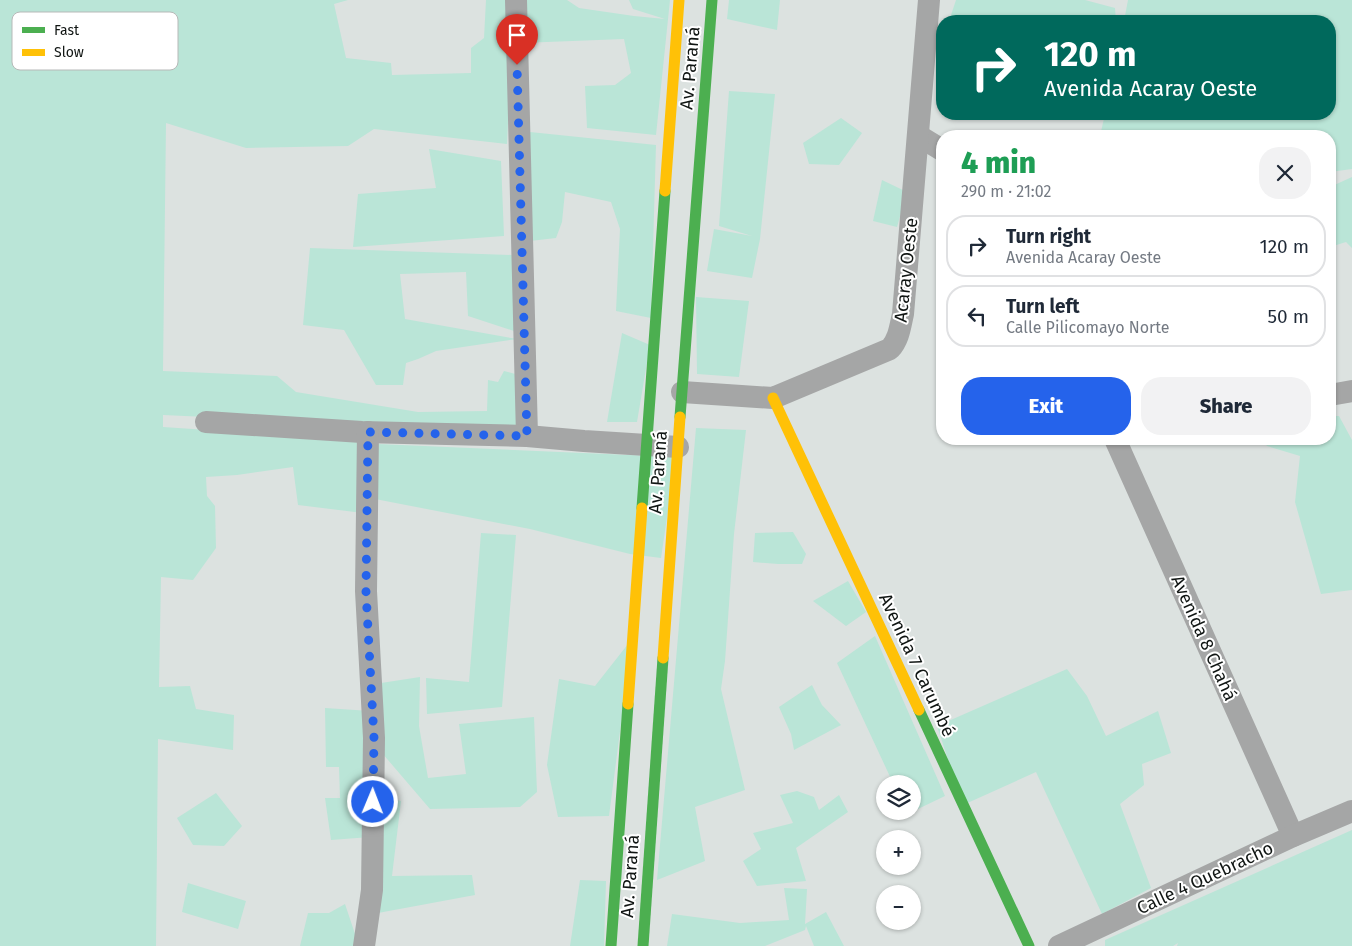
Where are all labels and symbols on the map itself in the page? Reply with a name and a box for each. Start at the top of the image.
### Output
legend [12,12,178,70]
pin [496,14,538,65]
text: Fast [54,22,80,39]
street label: Av. Paraná [675,26,705,110]
text: Slow [54,44,84,61]
street label: Acaray Oeste [890,217,922,323]
street label: Av. Paraná [644,430,672,514]
street label: Avenida 8 Chahá [1166,572,1242,704]
street label: Avenida 7 Carumbé [874,590,960,740]
position arrow [346,775,398,827]
street label: Av. Paraná [616,834,644,918]
street label: Calle 4 Quebracho [1133,837,1277,919]

